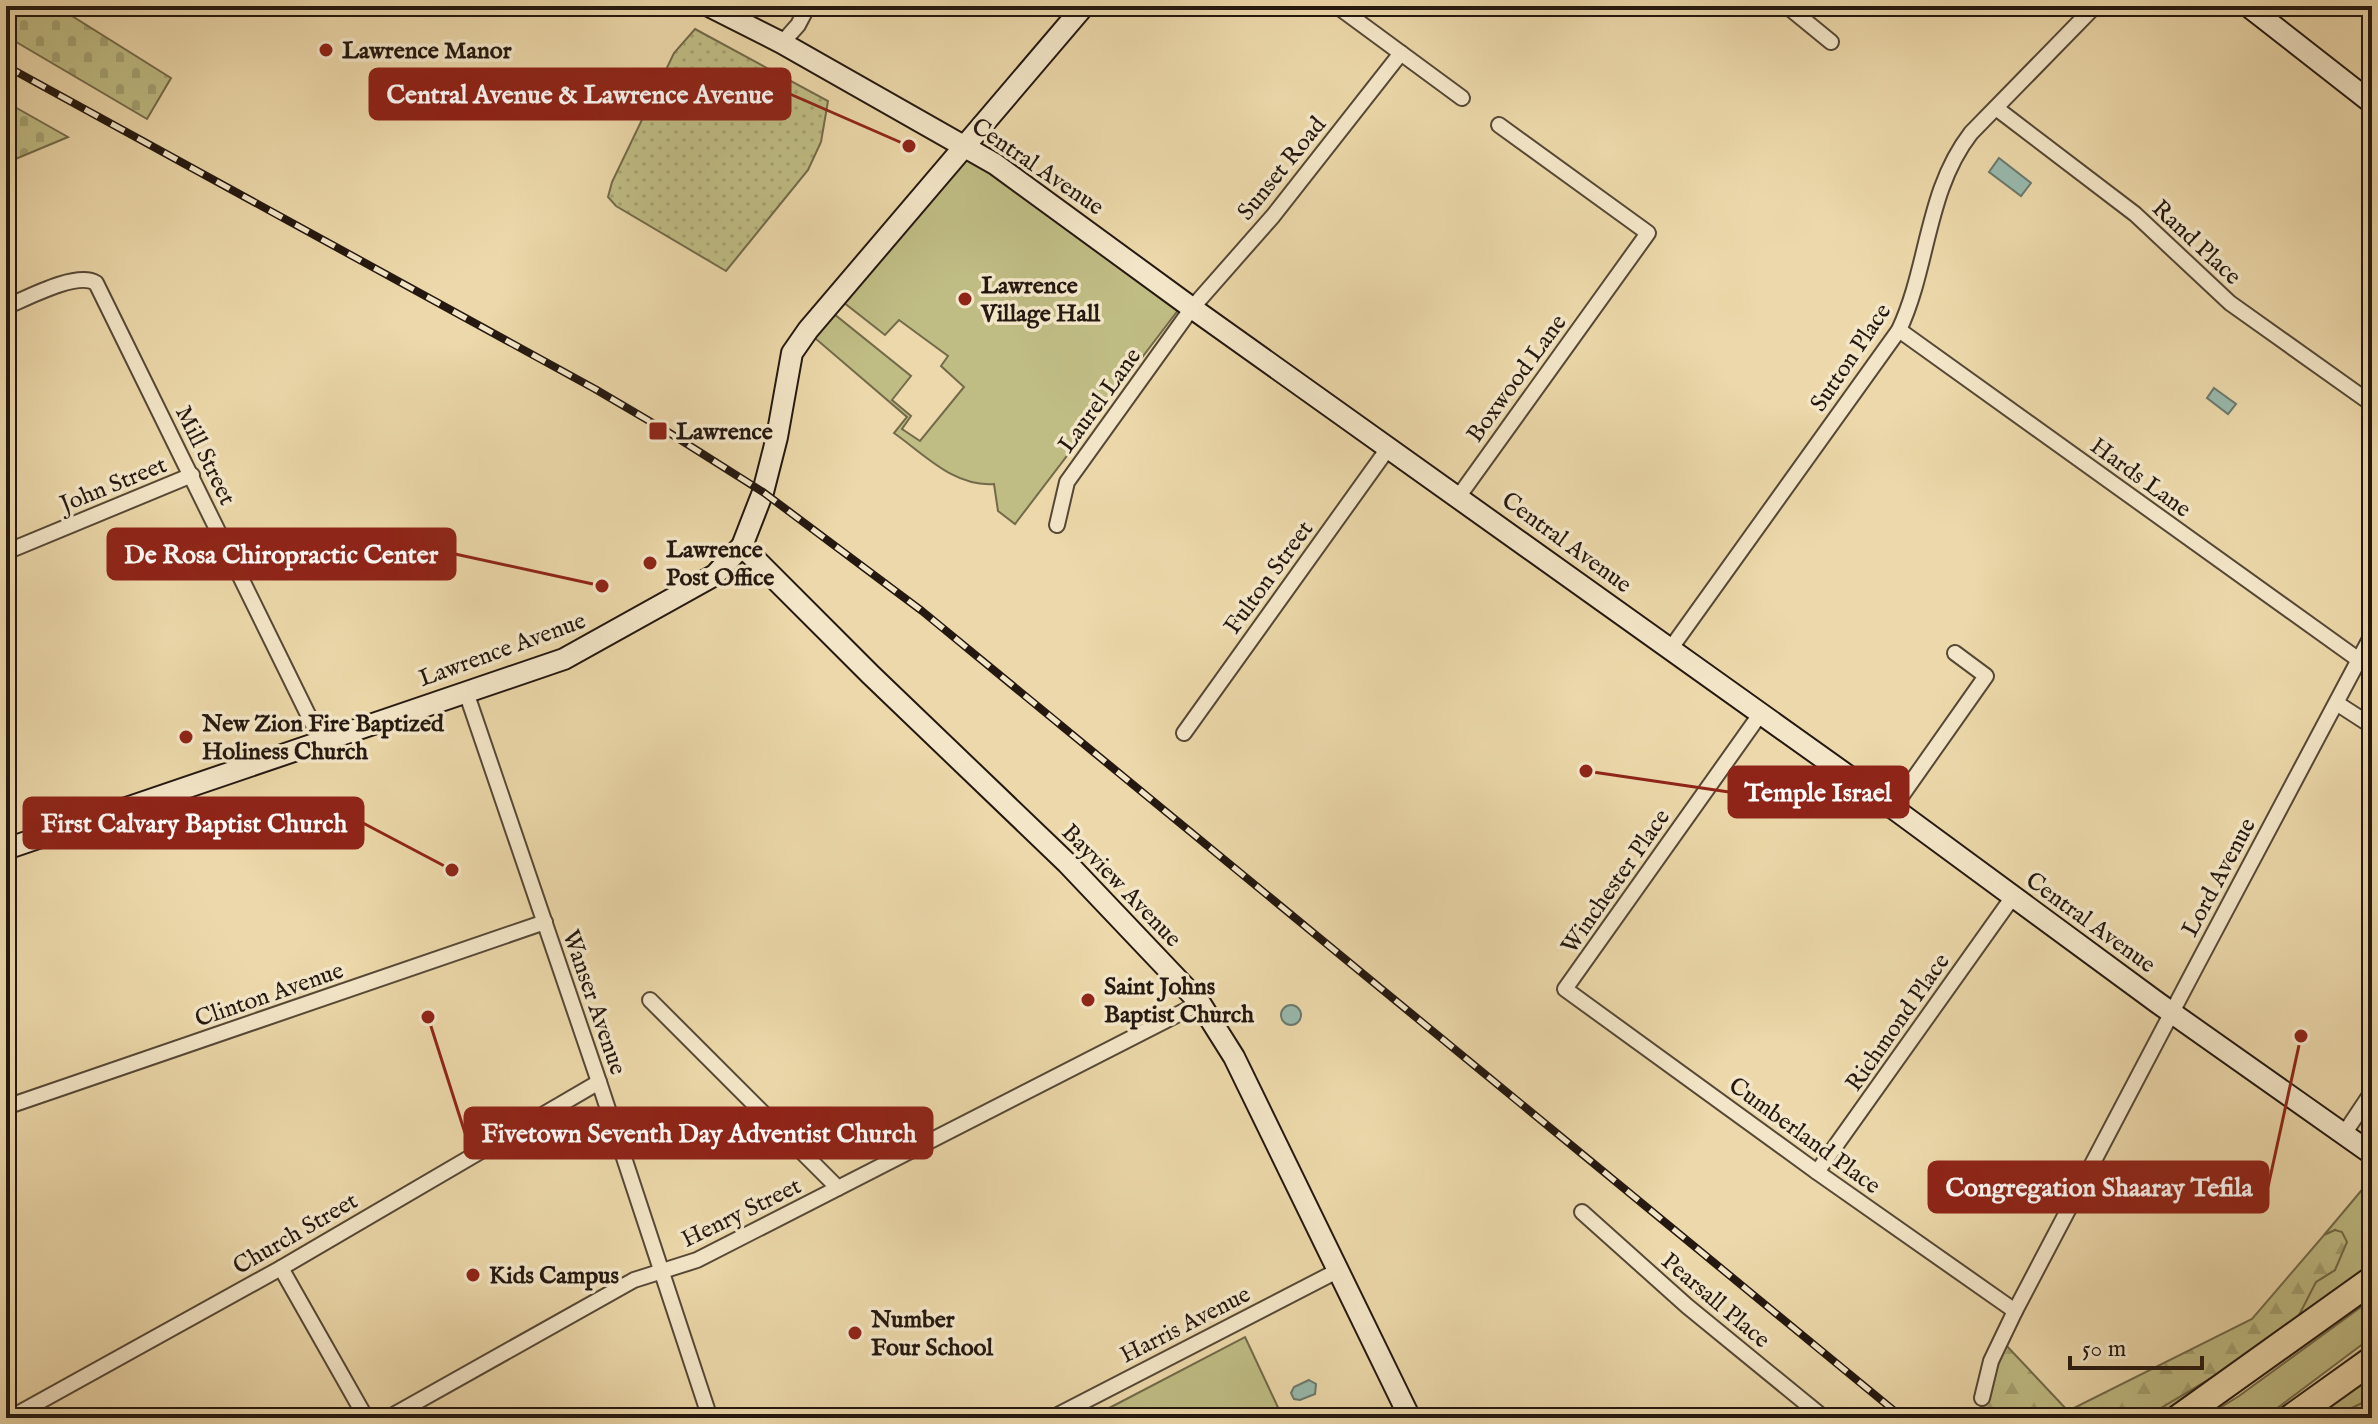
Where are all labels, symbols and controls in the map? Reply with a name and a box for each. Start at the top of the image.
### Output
place label: Lawrence Manor [342,36,512,67]
marker: Lawrence Manor [317,41,335,59]
callout: Central Avenue & Lawrence Avenue [370,69,790,119]
text: Central Avenue & Lawrence Avenue [386,79,774,112]
street label: Central Avenue [965,111,1109,223]
street label: Sunset Road [1231,111,1334,227]
street label: Rand Place [2145,194,2247,292]
place label: Lawrence Village Hall [980,271,1100,330]
marker: Lawrence Village Hall [956,290,974,308]
street label: Sutton Place [1804,298,1899,418]
street label: Boxwood Lane [1460,309,1574,449]
street label: Laurel Lane [1052,342,1149,460]
street label: Mill Street [167,401,242,511]
place label: Lawrence [676,417,773,448]
marker: Lawrence [647,420,669,442]
street label: Hards Lane [2083,431,2197,525]
street label: John Street [53,450,171,522]
street label: Central Avenue [1495,486,1637,601]
street label: Fulton Street [1218,515,1321,641]
callout: De Rosa Chiropractic Center [108,529,455,579]
place label: Lawrence Post Office [666,535,774,594]
text: De Rosa Chiropractic Center [124,539,439,572]
marker: Lawrence Post Office [641,554,659,572]
street label: Lawrence Avenue [415,606,590,695]
place label: New Zion Fire Baptized Holiness Church [201,709,445,768]
marker: New Zion Fire Baptized Holiness Church [177,728,195,746]
callout: Temple Israel [1729,767,1908,817]
text: Temple Israel [1743,777,1893,810]
callout: First Calvary Baptist Church [24,798,363,848]
street label: Winchester Place [1555,803,1678,960]
text: First Calvary Baptist Church [41,808,348,841]
street label: Lord Avenue [2175,813,2264,943]
street label: Bayview Avenue [1054,818,1188,954]
street label: Central Avenue [2019,866,2161,981]
street label: Wanser Avenue [554,926,633,1079]
street label: Richmond Place [1839,948,1957,1098]
street label: Clinton Avenue [191,955,348,1035]
place label: Saint Johns Baptist Church [1104,972,1254,1031]
marker: Saint Johns Baptist Church [1079,991,1097,1009]
street label: Cumberland Place [1722,1071,1886,1202]
callout: Fivetown Seventh Day Adventist Church [465,1108,932,1158]
text: Fivetown Seventh Day Adventist Church [481,1118,918,1151]
callout: Congregation Shaaray Tefila [1929,1162,2268,1212]
street label: Henry Street [677,1171,807,1256]
text: Congregation Shaaray Tefila [1945,1172,2253,1205]
street label: Church Street [228,1186,364,1282]
street label: Pearsall Place [1654,1246,1776,1356]
place label: Kids Campus [489,1261,620,1292]
marker: Kids Campus [464,1266,482,1284]
street label: Harris Avenue [1115,1279,1256,1371]
place label: Number Four School [870,1305,993,1364]
scale bar [2070,1320,2202,1370]
marker: Number Four School [846,1324,864,1342]
text: 50 m [2082,1334,2126,1365]

